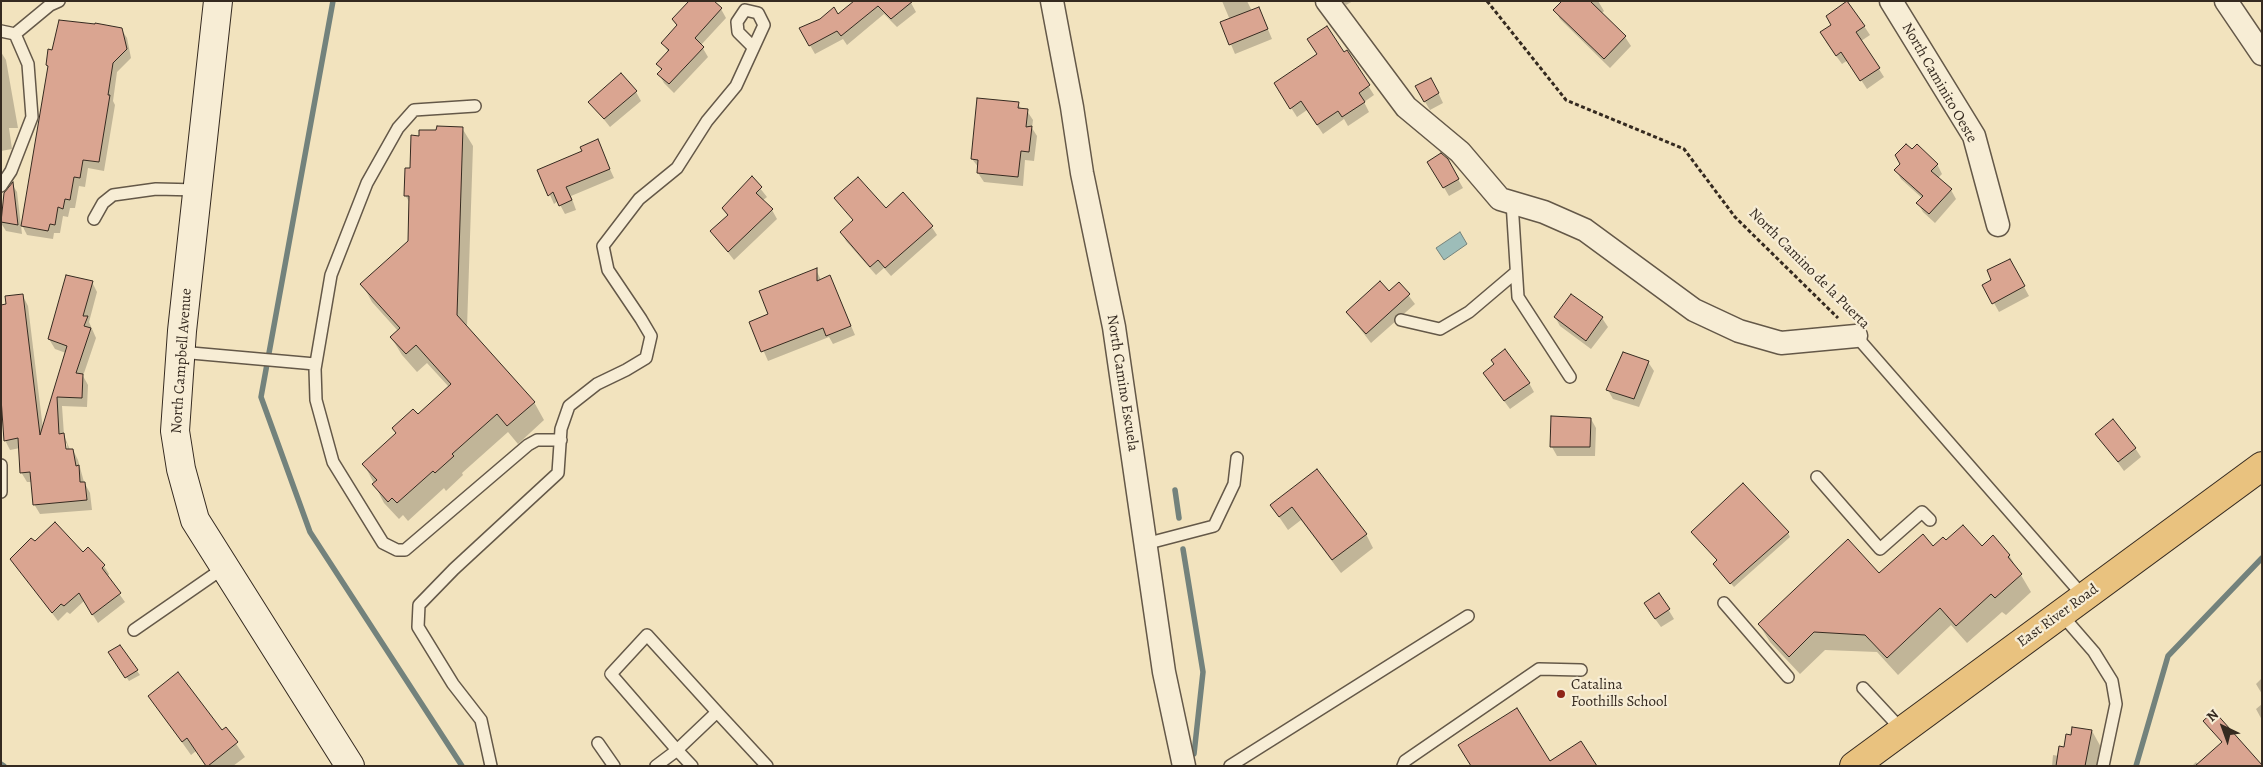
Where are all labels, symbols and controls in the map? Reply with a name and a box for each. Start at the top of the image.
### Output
street label: North Caminito Oeste [1897,20,1981,146]
street label: North Camino de la Puerta [1745,205,1873,333]
street label: North Campbell Avenue [168,288,196,434]
street label: North Camino Escuela [1102,313,1142,453]
street label: East River Road [2014,581,2102,651]
place label: Catalina Foothills School [1571,676,1667,711]
marker: Catalina Foothills School [1555,688,1567,700]
north arrow [2198,702,2248,752]
text: N [2202,705,2223,726]

